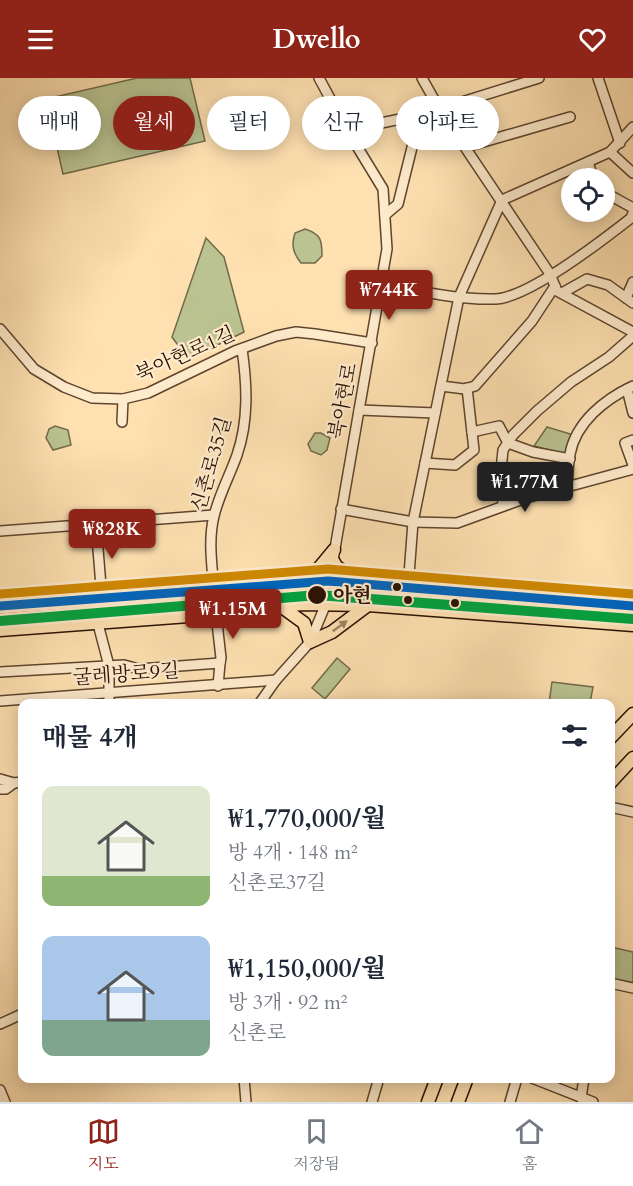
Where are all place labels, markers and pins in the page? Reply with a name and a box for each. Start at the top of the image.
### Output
pin: ₩744K [347,270,431,321]
pin: ₩1.77M [476,462,574,513]
pin: ₩828K [70,509,154,560]
unlabelled marker [391,581,403,593]
place label: 아현 [333,582,372,609]
marker: 아현 [306,584,328,606]
pin: ₩1.15M [184,589,282,640]
unlabelled marker [402,594,414,606]
unlabelled marker [449,597,461,609]

